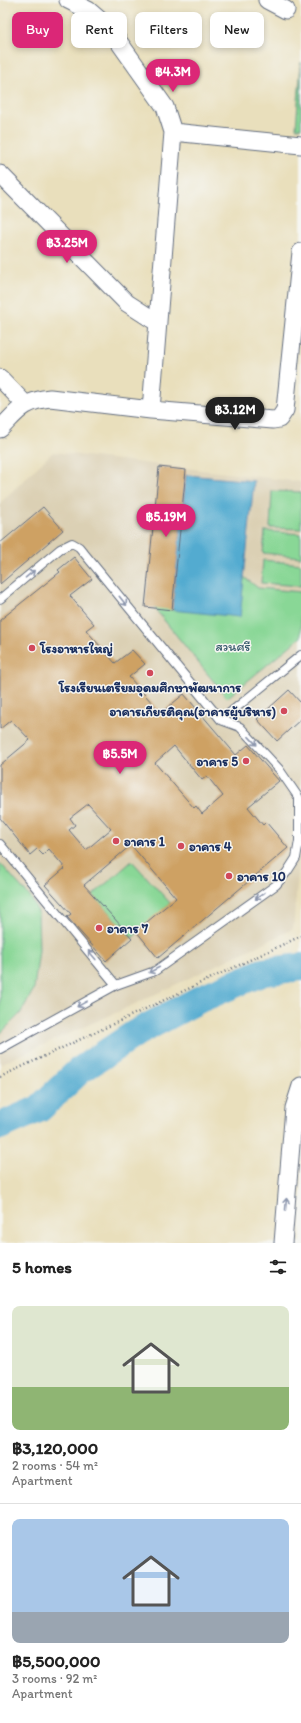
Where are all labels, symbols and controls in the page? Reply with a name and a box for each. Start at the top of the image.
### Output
chip: Buy [12,12,63,48]
chip: Rent [71,12,127,48]
chip: Filters [135,12,202,48]
chip: New [210,12,264,48]
pin: ฿4.3M [145,59,201,93]
text: ฿4.3M [155,64,191,79]
pin: ฿3.25M [34,230,100,264]
text: ฿3.25M [46,235,88,250]
pin: ฿3.12M [202,397,268,431]
text: ฿3.12M [214,402,256,417]
pin: ฿5.19M [133,504,199,538]
text: ฿5.19M [146,509,186,524]
one-way arrow [25,569,35,578]
one-way arrow [119,595,128,606]
park label: สวนศรี [215,639,251,654]
place label: โรงอาหารใหญ่ [39,641,113,657]
marker: โรงอาหารใหญ่ [27,643,37,653]
marker: โรงเรียนเตรียมอุดมศึกษาพัฒนาการ [145,668,155,678]
place label: โรงเรียนเตรียมอุดมศึกษาพัฒนาการ [58,680,241,697]
place label: อาคารเกียรติคุณ(อาคารผู้บริหาร) [109,704,276,721]
marker: อาคารเกียรติคุณ(อาคารผู้บริหาร) [279,706,289,716]
one-way arrow [248,736,258,746]
pin: ฿5.5M [92,741,148,775]
text: ฿5.5M [103,746,137,761]
place label: อาคาร 5 [196,754,238,769]
marker: อาคาร 5 [241,756,251,766]
place label: อาคาร 1 [124,834,165,849]
marker: อาคาร 1 [111,836,121,846]
place label: อาคาร 4 [189,839,232,854]
marker: อาคาร 4 [176,841,186,851]
place label: อาคาร 10 [237,869,286,884]
marker: อาคาร 10 [224,871,234,881]
one-way arrow [255,892,266,900]
place label: อาคาร 7 [107,921,149,936]
marker: อาคาร 7 [94,923,104,933]
one-way arrow [87,950,96,960]
one-way arrow [148,967,160,974]
one-way arrow [76,1001,88,1008]
one-way arrow [283,1198,290,1211]
icon: filters [267,1256,289,1278]
text: 5 homes [12,1257,72,1277]
icon: home [115,1332,187,1404]
text: ฿3,120,000 [12,1438,98,1458]
text: 2 rooms · 54 m² [12,1458,98,1473]
text: Apartment [12,1473,73,1488]
icon: home [115,1545,187,1617]
text: ฿5,500,000 [12,1651,101,1671]
text: 3 rooms · 92 m² [12,1671,97,1686]
text: Apartment [12,1686,73,1701]

